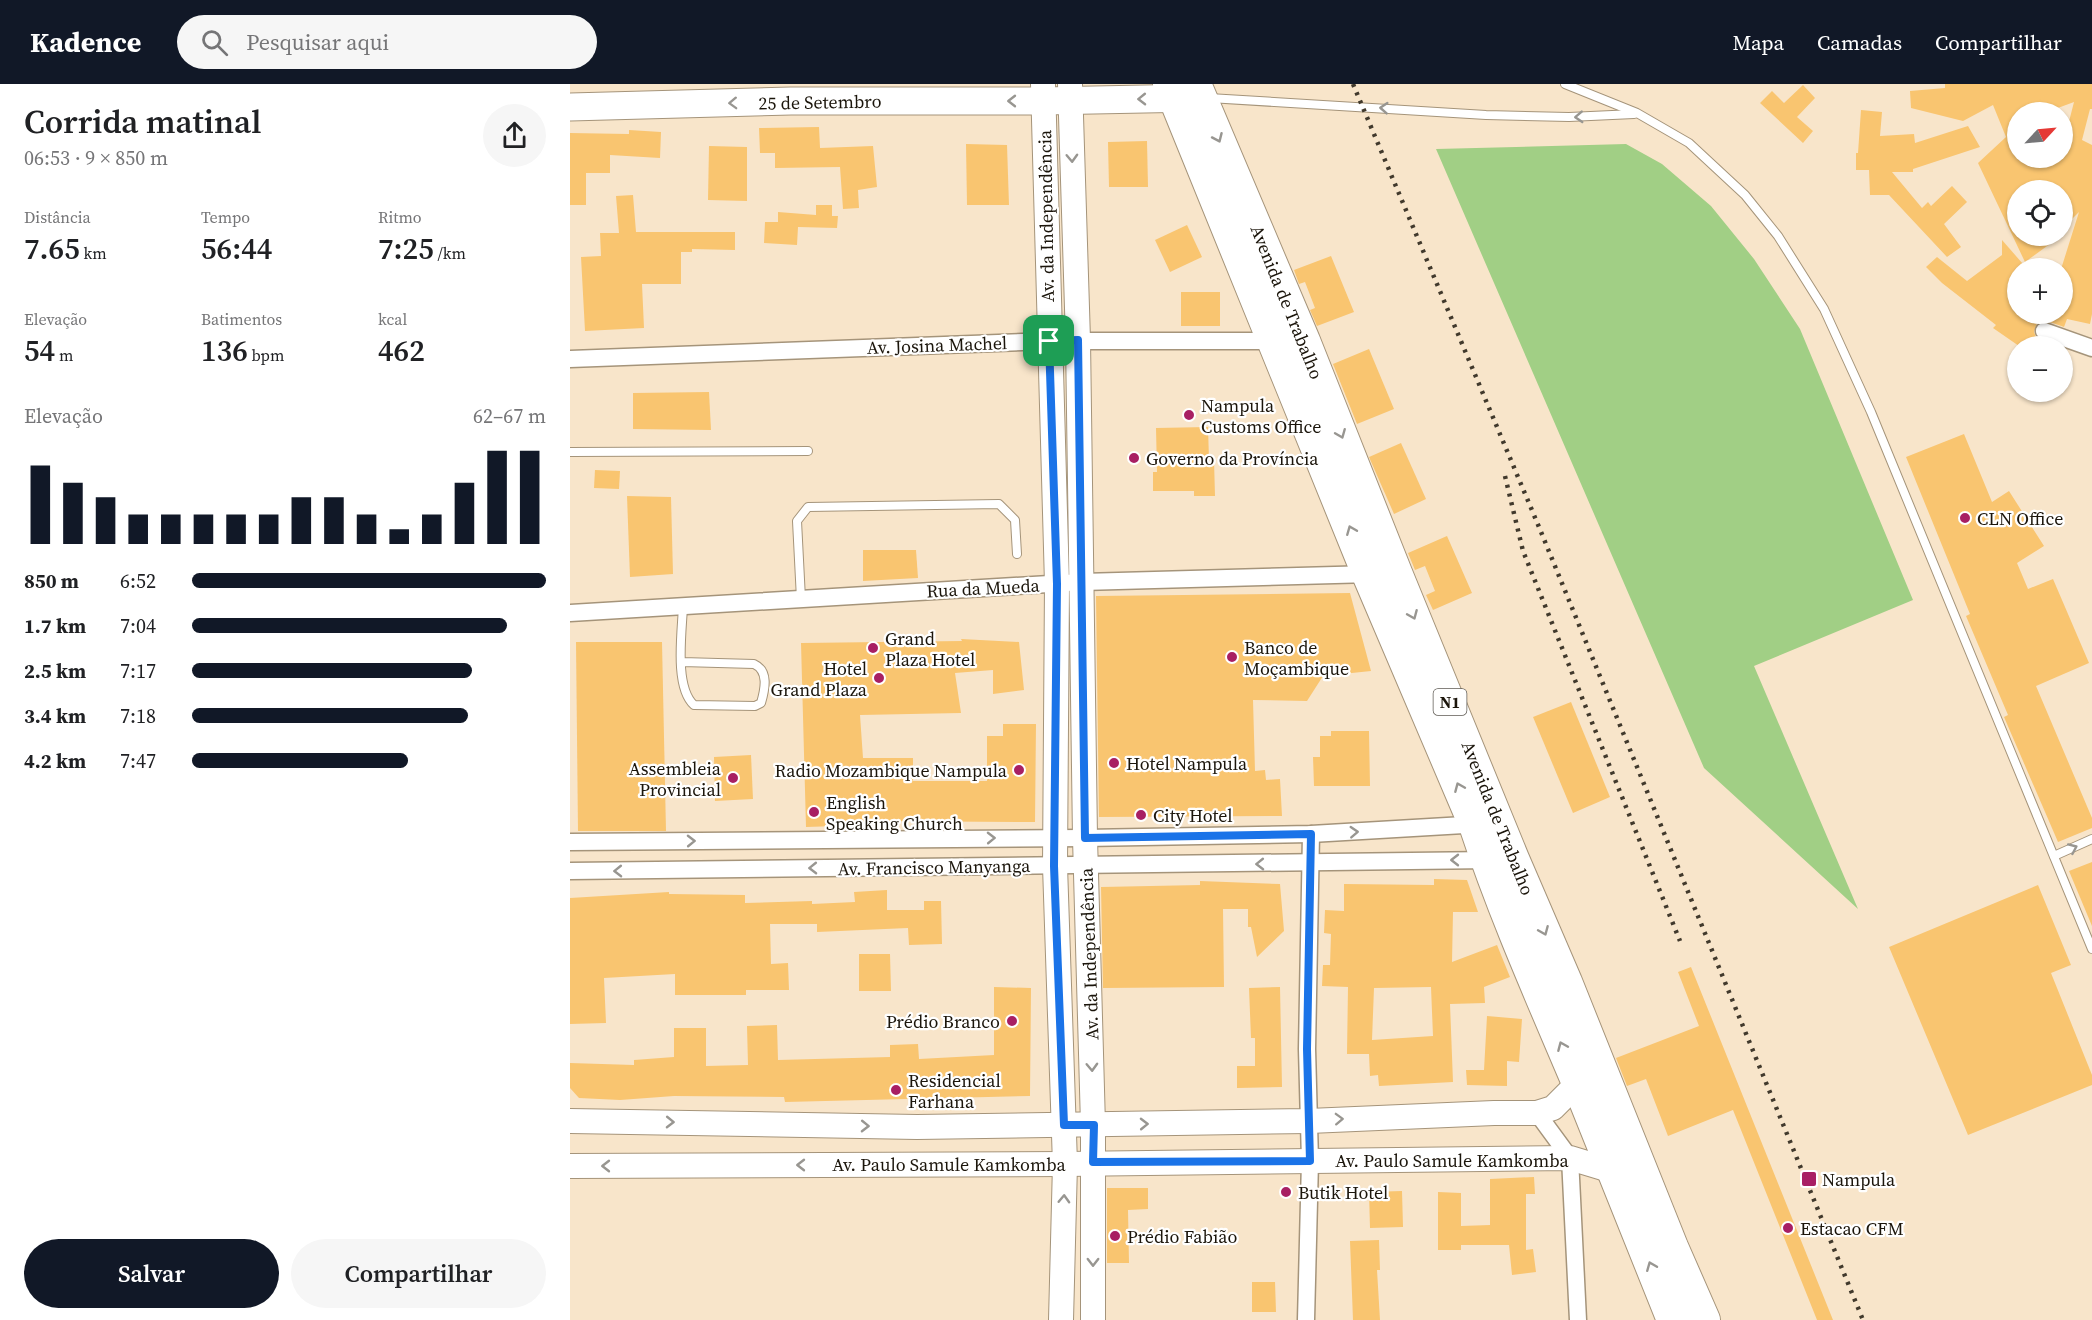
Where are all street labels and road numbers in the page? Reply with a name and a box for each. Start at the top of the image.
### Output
street label: 25 de Setembro [758,88,882,116]
street label: Av. da Independência [1032,129,1060,302]
street label: Avenida de Trabalho [1245,221,1329,383]
street label: Av. Josina Machel [866,330,1008,360]
street label: Rua da Mueda [926,573,1041,603]
road number: N1 [1434,689,1466,715]
street label: Avenida de Trabalho [1456,737,1540,899]
street label: Av. Francisco Manyanga [838,853,1031,881]
street label: Av. da Independência [1073,867,1104,1041]
street label: Av. Paulo Samule Kamkomba [1335,1148,1570,1173]
street label: Av. Paulo Samule Kamkomba [832,1152,1067,1177]

